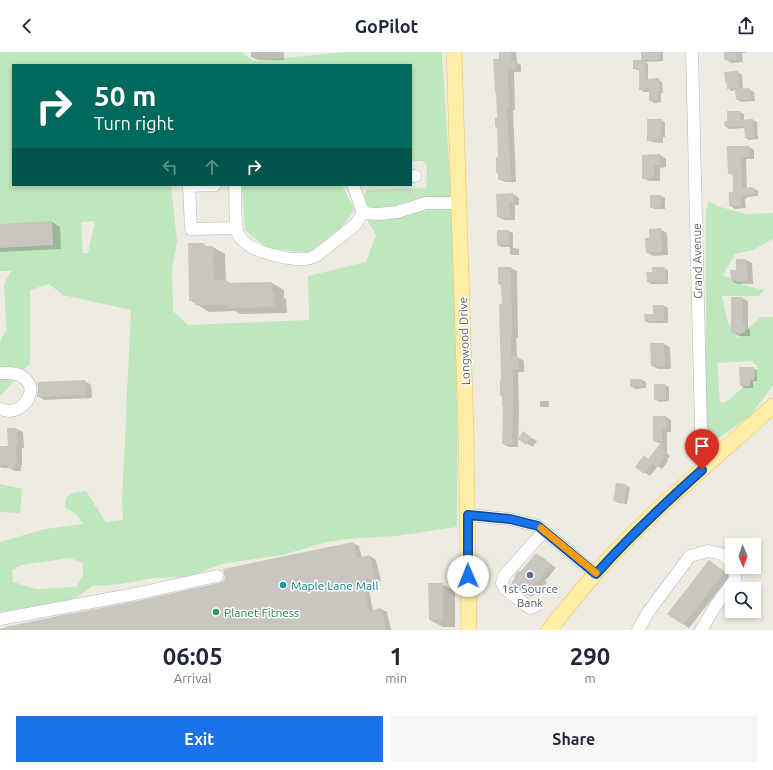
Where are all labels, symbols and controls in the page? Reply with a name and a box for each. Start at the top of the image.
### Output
icon: back [16,15,38,37]
icon: share [735,15,757,37]
text: GoPilot [355,16,418,36]
icon: right [28,80,80,132]
text: 50 m [94,80,156,111]
text: Turn right [94,113,174,133]
icon: left [159,156,181,178]
icon: ahead [201,156,223,178]
icon: right [243,156,265,178]
street label: Grand Avenue [690,223,704,299]
street label: Longwood Drive [456,297,472,385]
pin [685,429,719,470]
icon: arrive [691,435,713,457]
north arrow [725,538,761,574]
map controls [725,538,761,618]
position arrow [447,555,489,597]
marker: 1st Source Bank [525,570,535,580]
place label: Maple Lane Mall [291,579,379,592]
marker: Maple Lane Mall [278,580,288,590]
place label: 1st Source Bank [502,582,558,609]
button: search [725,582,761,618]
place label: Planet Fitness [224,606,299,619]
marker: Planet Fitness [211,607,221,617]
text: 06:05 [163,643,223,670]
text: 1 [389,643,403,670]
text: 290 [570,643,610,670]
text: Arrival [174,671,212,685]
text: min [385,671,407,685]
text: m [584,671,596,685]
button: Exit [16,716,383,762]
button: Share [391,716,757,762]

